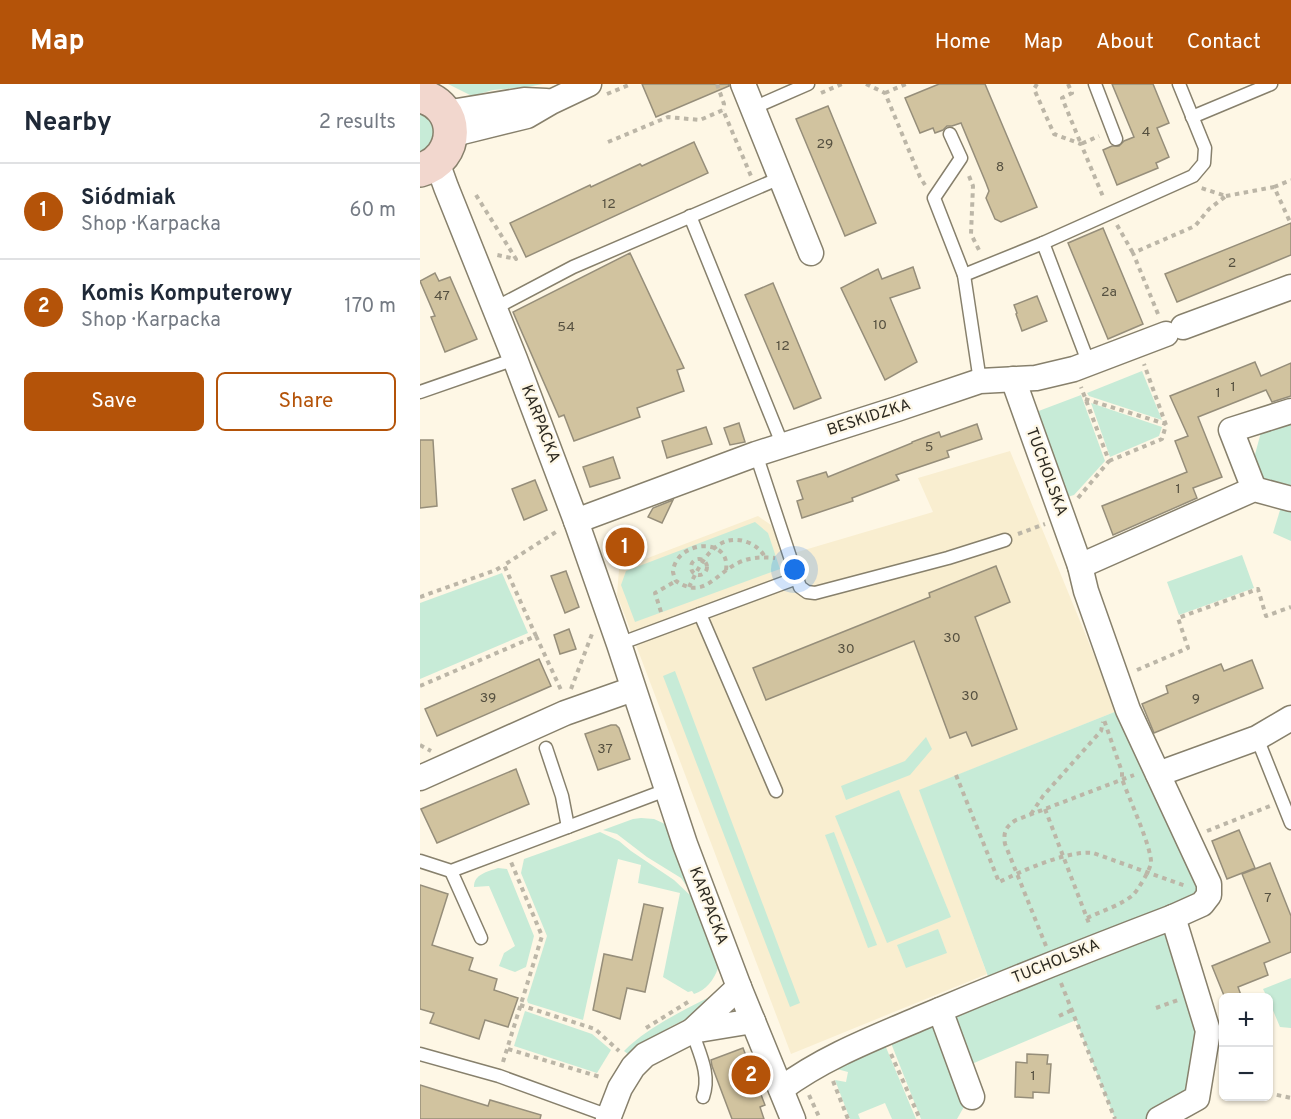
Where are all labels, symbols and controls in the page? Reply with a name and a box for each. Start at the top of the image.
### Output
text: Map [30,24,85,60]
text: Home [935,29,991,56]
text: Map [1024,29,1063,56]
text: About [1096,29,1154,56]
text: Contact [1187,29,1261,56]
text: Nearby [24,107,112,140]
text: 2 results [319,110,396,136]
house number: 4 [1142,124,1150,141]
house number: 29 [817,136,833,153]
house number: 8 [996,159,1004,176]
text: Siódmiak [81,185,176,212]
house number: 12 [602,196,616,213]
text: 1 [40,198,48,224]
text: 60 m [350,198,396,224]
text: Shop · Karpacka [81,212,221,238]
house number: 2 [1228,255,1236,272]
text: Komis Komputerowy [81,281,292,308]
house number: 2a [1101,284,1117,301]
house number: 47 [434,288,450,305]
text: 2 [37,294,50,320]
text: 170 m [344,294,396,320]
text: Shop · Karpacka [81,308,221,334]
house number: 10 [873,317,887,334]
house number: 54 [557,319,575,336]
house number: 12 [776,338,790,355]
button: Save [24,372,204,431]
button: Share [216,372,396,431]
house number: 1 [1230,379,1236,396]
street label: KARPACKA [516,382,564,466]
house number: 1 [1215,385,1221,402]
street label: BESKIDZKA [825,395,913,441]
street label: TUCHOLSKA [1021,425,1071,519]
house number: 5 [925,439,933,456]
house number: 1 [1175,481,1181,498]
pin: 1 [606,524,644,570]
your location [780,555,809,584]
house number: 30 [943,630,961,647]
house number: 30 [837,641,855,658]
house number: 30 [961,688,979,705]
house number: 39 [480,690,496,707]
house number: 9 [1192,691,1200,708]
house number: 37 [597,741,613,758]
street label: KARPACKA [684,864,732,948]
house number: 7 [1264,890,1272,907]
street label: TUCHOLSKA [1009,935,1103,989]
map controls [1219,993,1273,1101]
button: + [1219,993,1273,1047]
button: − [1219,1047,1273,1101]
pin: 2 [732,1052,770,1098]
house number: 1 [1030,1068,1036,1085]

